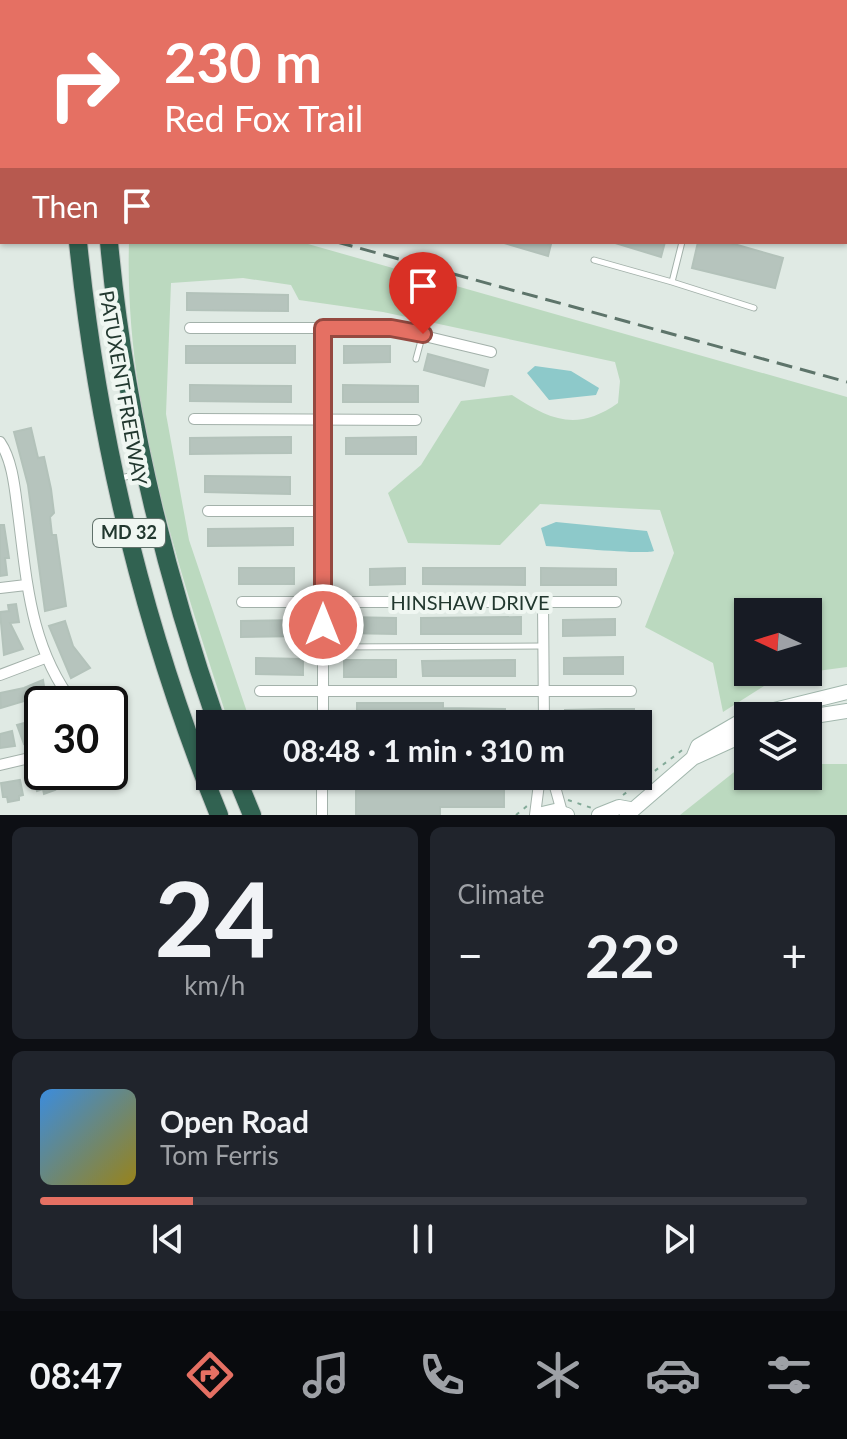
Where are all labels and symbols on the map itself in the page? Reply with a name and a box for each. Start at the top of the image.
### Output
pin [389,252,457,334]
street label: PATUXENT FREEWAY [95,289,153,488]
road number: MD 32 [93,519,165,547]
position arrow [281,583,365,667]
street label: HINSHAW DRIVE [391,590,549,614]
north arrow [734,598,822,686]
speed limit sign: 30 [24,686,128,790]

